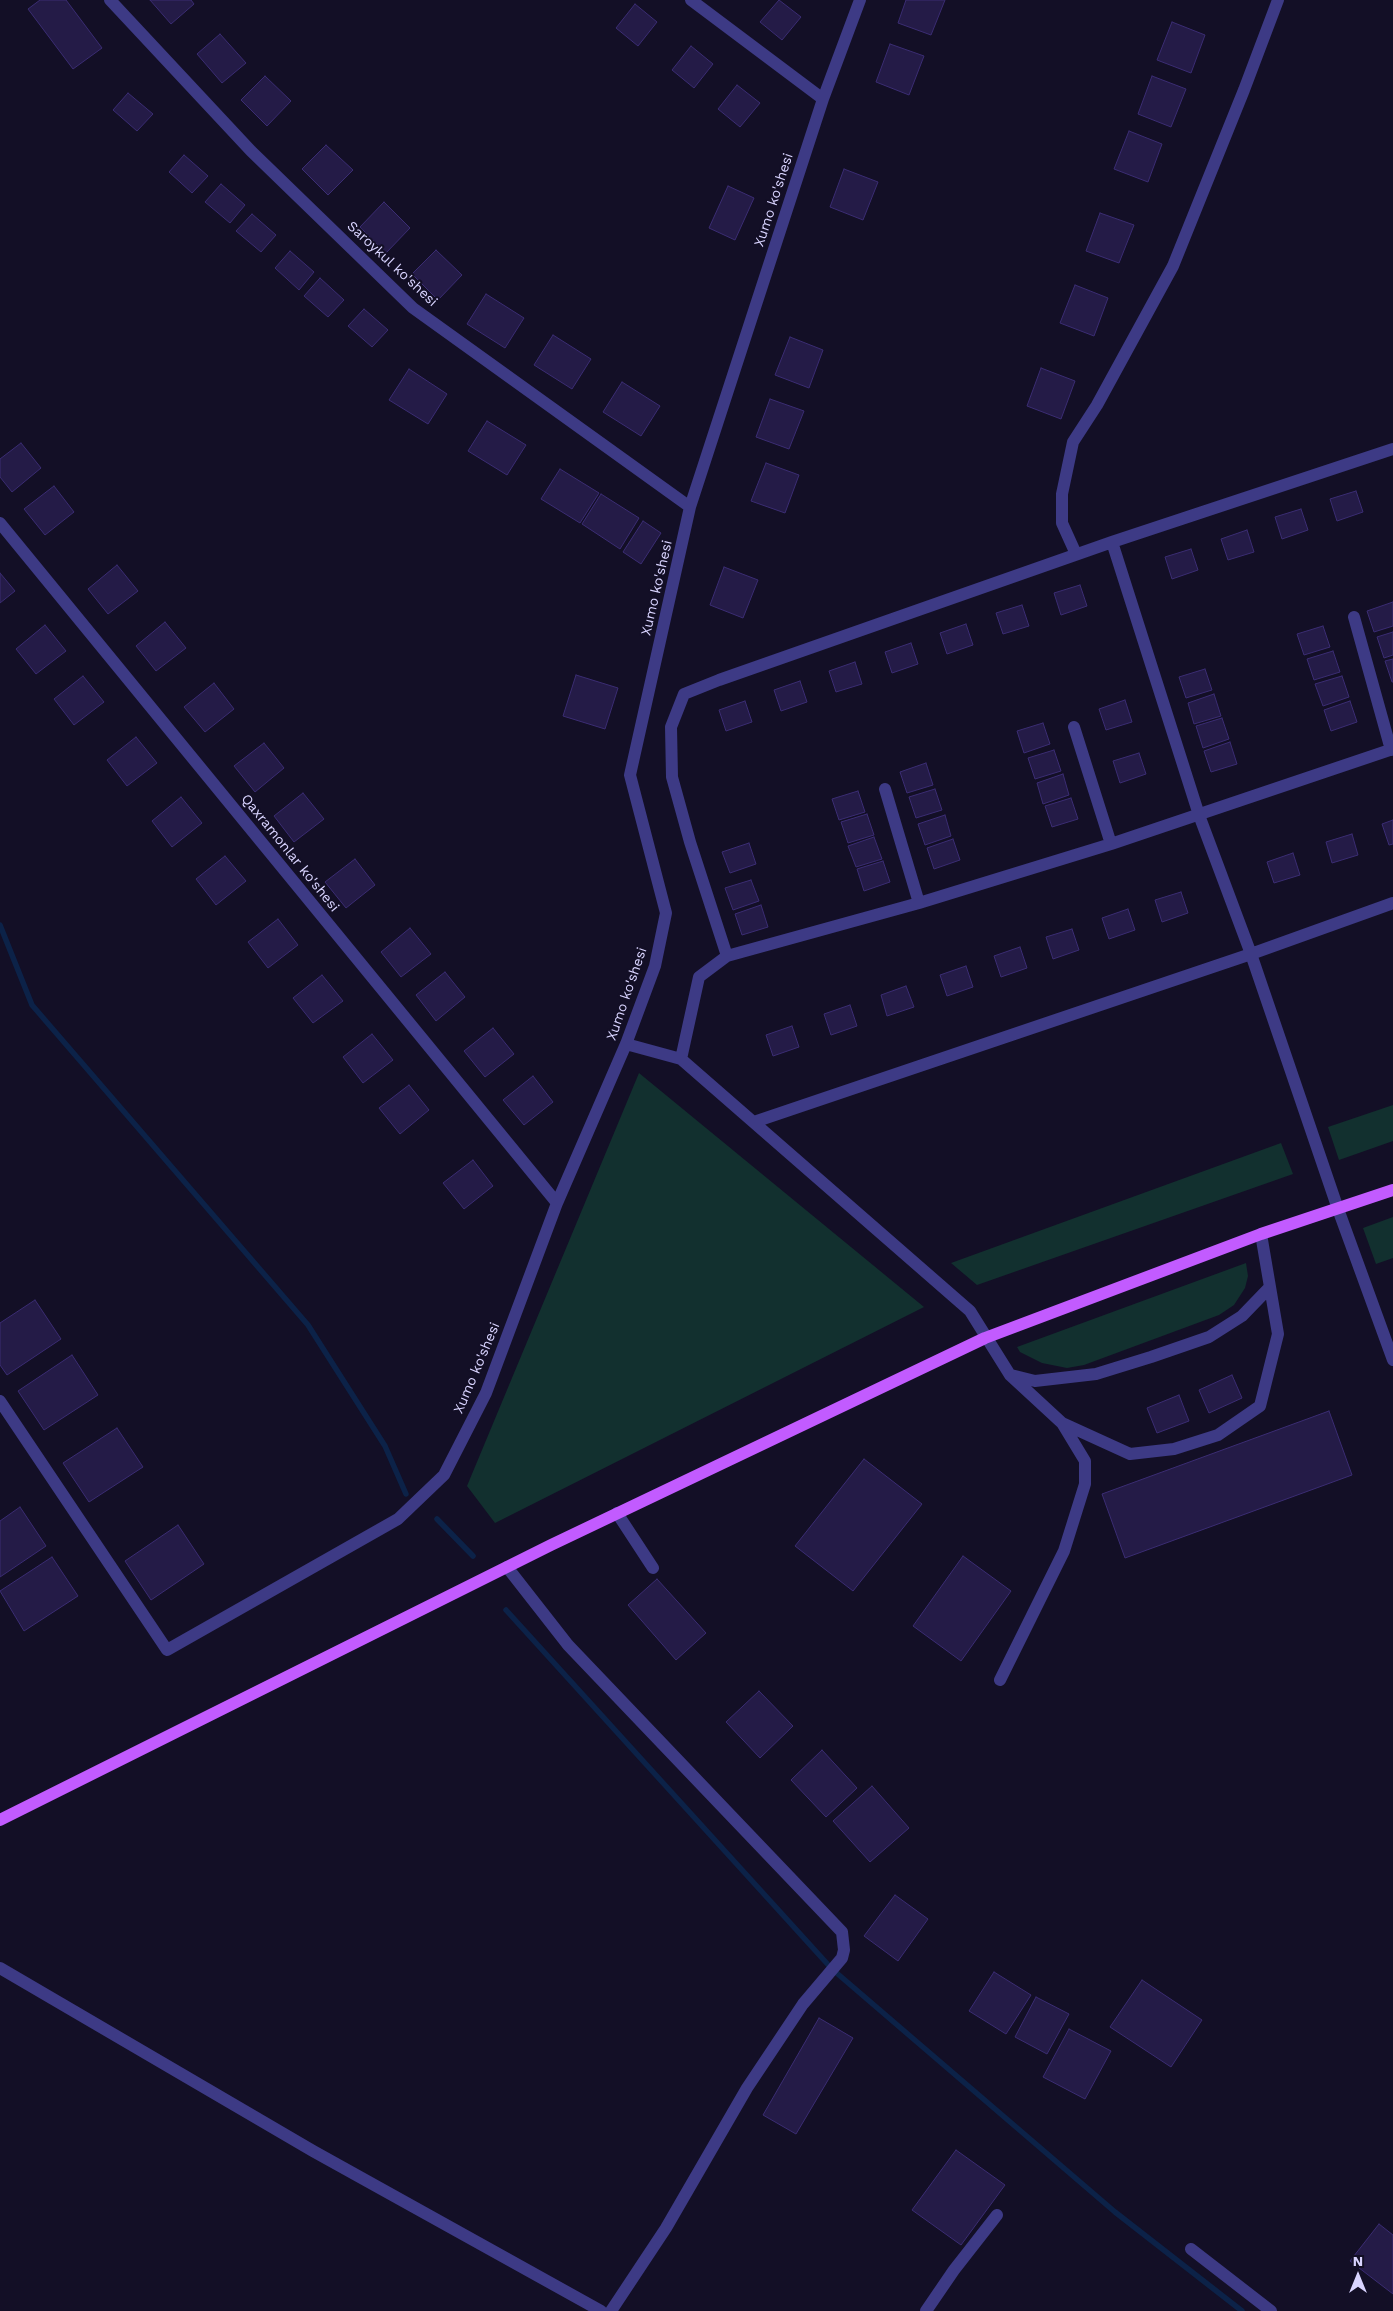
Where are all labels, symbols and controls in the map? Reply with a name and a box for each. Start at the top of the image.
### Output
street label: Xumo ko'shesi [751,151,797,249]
street label: Saroykul ko'shesi [343,218,441,310]
street label: Xumo ko'shesi [638,539,676,637]
street label: Qaxramonlar ko'shesi [237,791,343,915]
street label: Xumo ko'shesi [603,945,651,1043]
street label: Xumo ko'shesi [450,1320,504,1416]
north arrow [1333,2251,1383,2301]
text: N [1353,2253,1363,2269]

